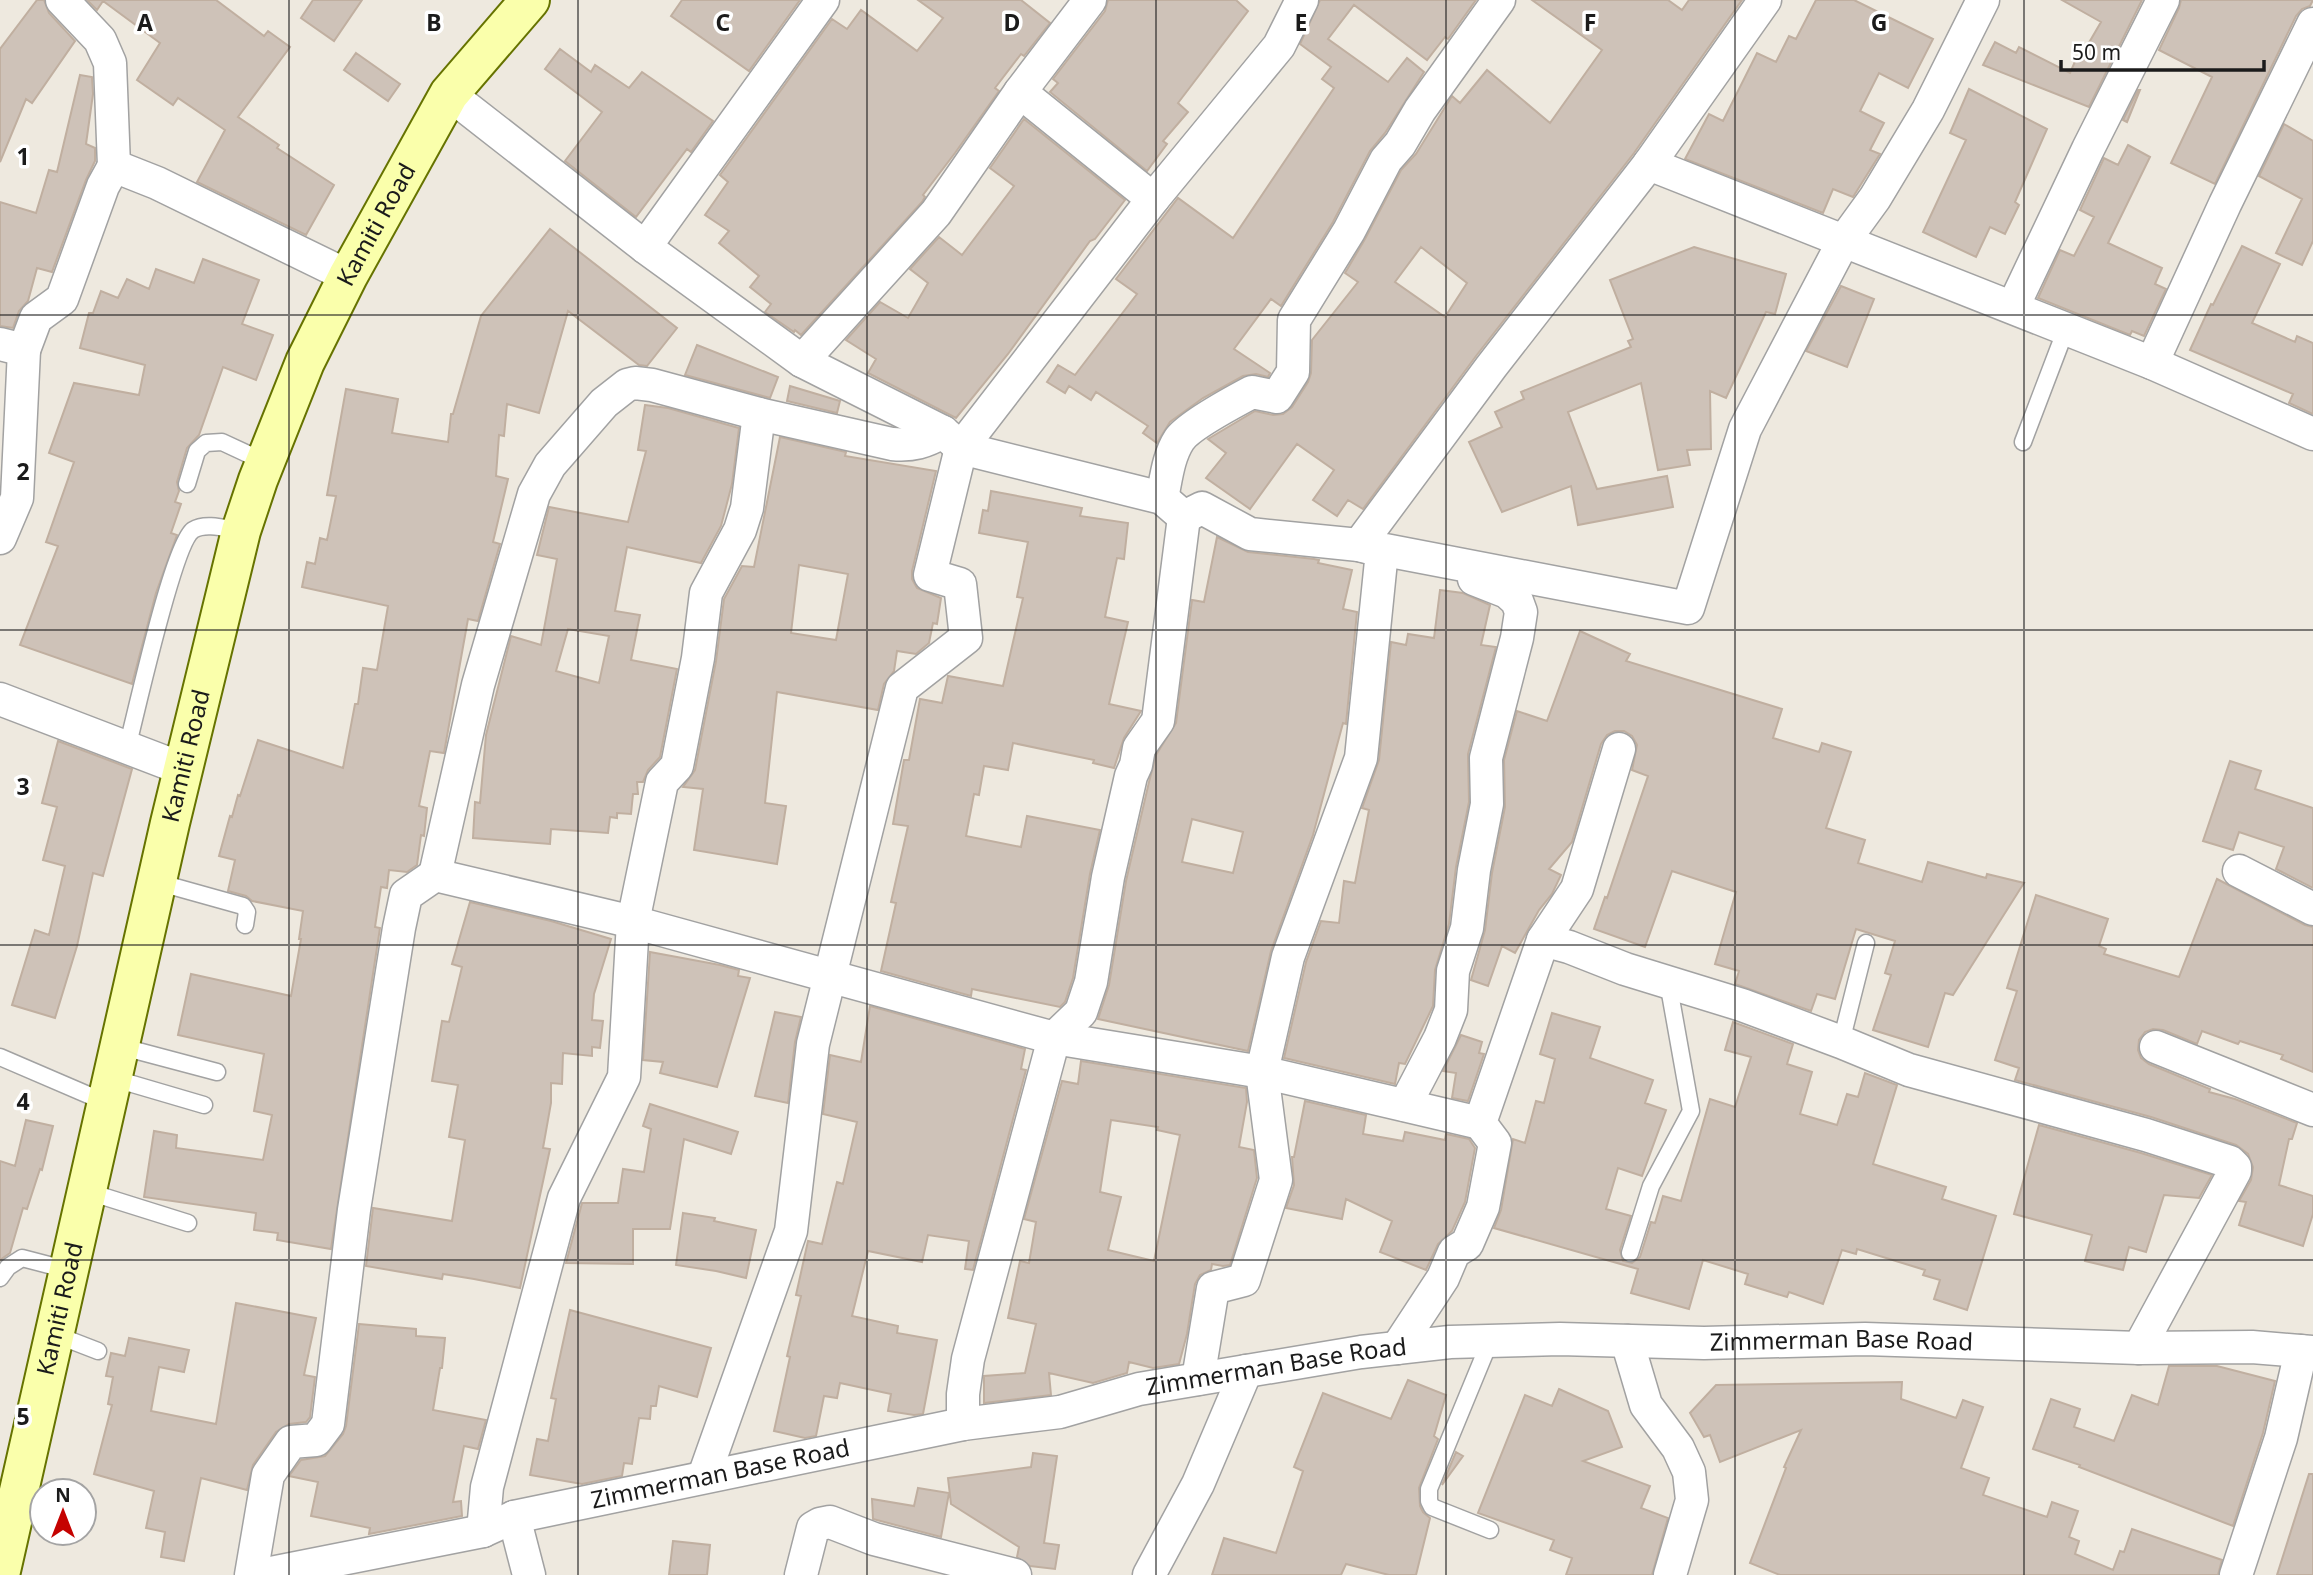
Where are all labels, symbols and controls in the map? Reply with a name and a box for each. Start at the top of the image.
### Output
text: A [137,6,153,38]
text: B [426,6,442,38]
text: C [716,6,731,38]
text: D [1004,6,1020,38]
text: E [1295,6,1307,38]
text: F [1584,6,1596,38]
text: G [1871,6,1887,38]
scale bar [2061,28,2264,72]
text: 50 m [2072,38,2121,66]
text: 1 [16,140,30,172]
street label: Kamiti Road [328,157,422,291]
text: 2 [16,455,30,487]
street label: Kamiti Road [153,686,217,825]
text: 3 [16,770,30,802]
text: 4 [16,1085,30,1117]
street label: Kamiti Road [28,1239,90,1378]
street label: Zimmerman Base Road [1709,1321,1974,1358]
street label: Zimmerman Base Road [1143,1329,1408,1403]
text: 5 [16,1400,30,1432]
street label: Zimmerman Base Road [588,1430,852,1516]
north arrow [28,1477,98,1547]
text: N [55,1482,71,1508]

